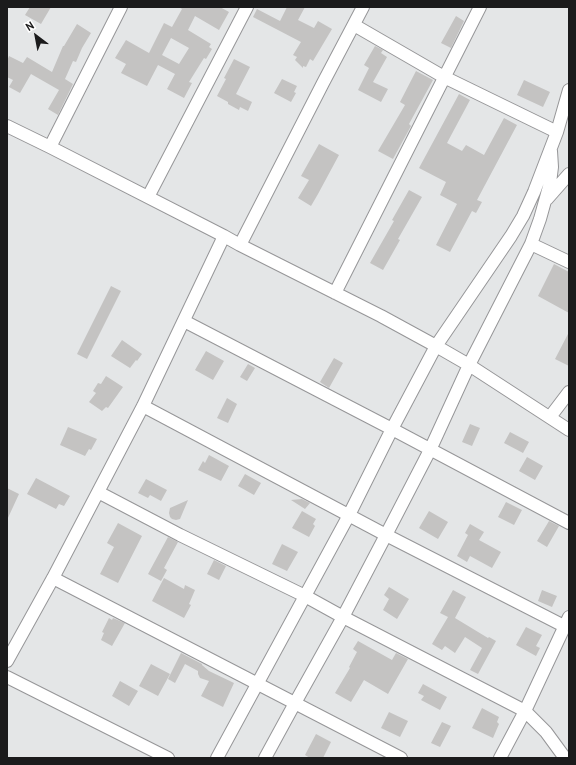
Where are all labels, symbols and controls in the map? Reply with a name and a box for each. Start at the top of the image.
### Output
north arrow [16,16,56,56]
text: N [23,18,36,34]

